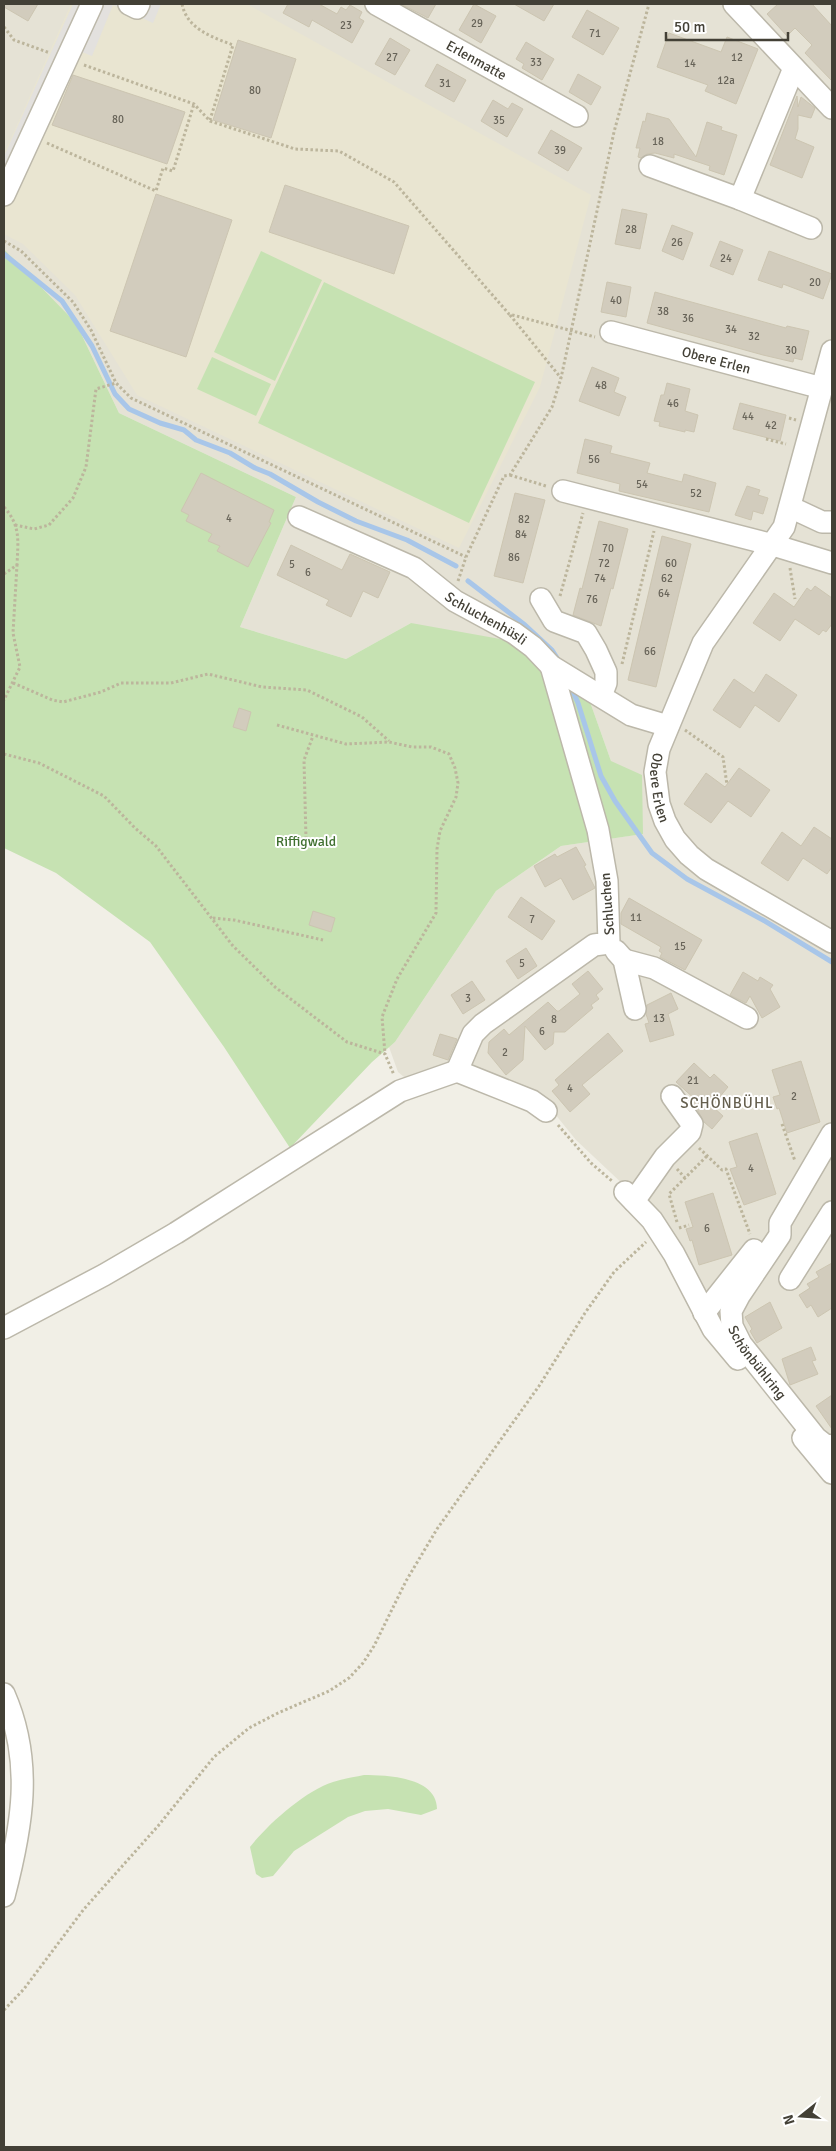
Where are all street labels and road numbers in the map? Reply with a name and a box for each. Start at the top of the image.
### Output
street label: Erlenmatte [443,37,509,84]
street label: Obere Erlen [680,343,752,378]
street label: Schluchenhüsli [441,588,530,649]
street label: Obere Erlen [646,752,673,825]
street label: Schluchen [597,872,618,936]
street label: Schönbühlring [724,1323,790,1403]

